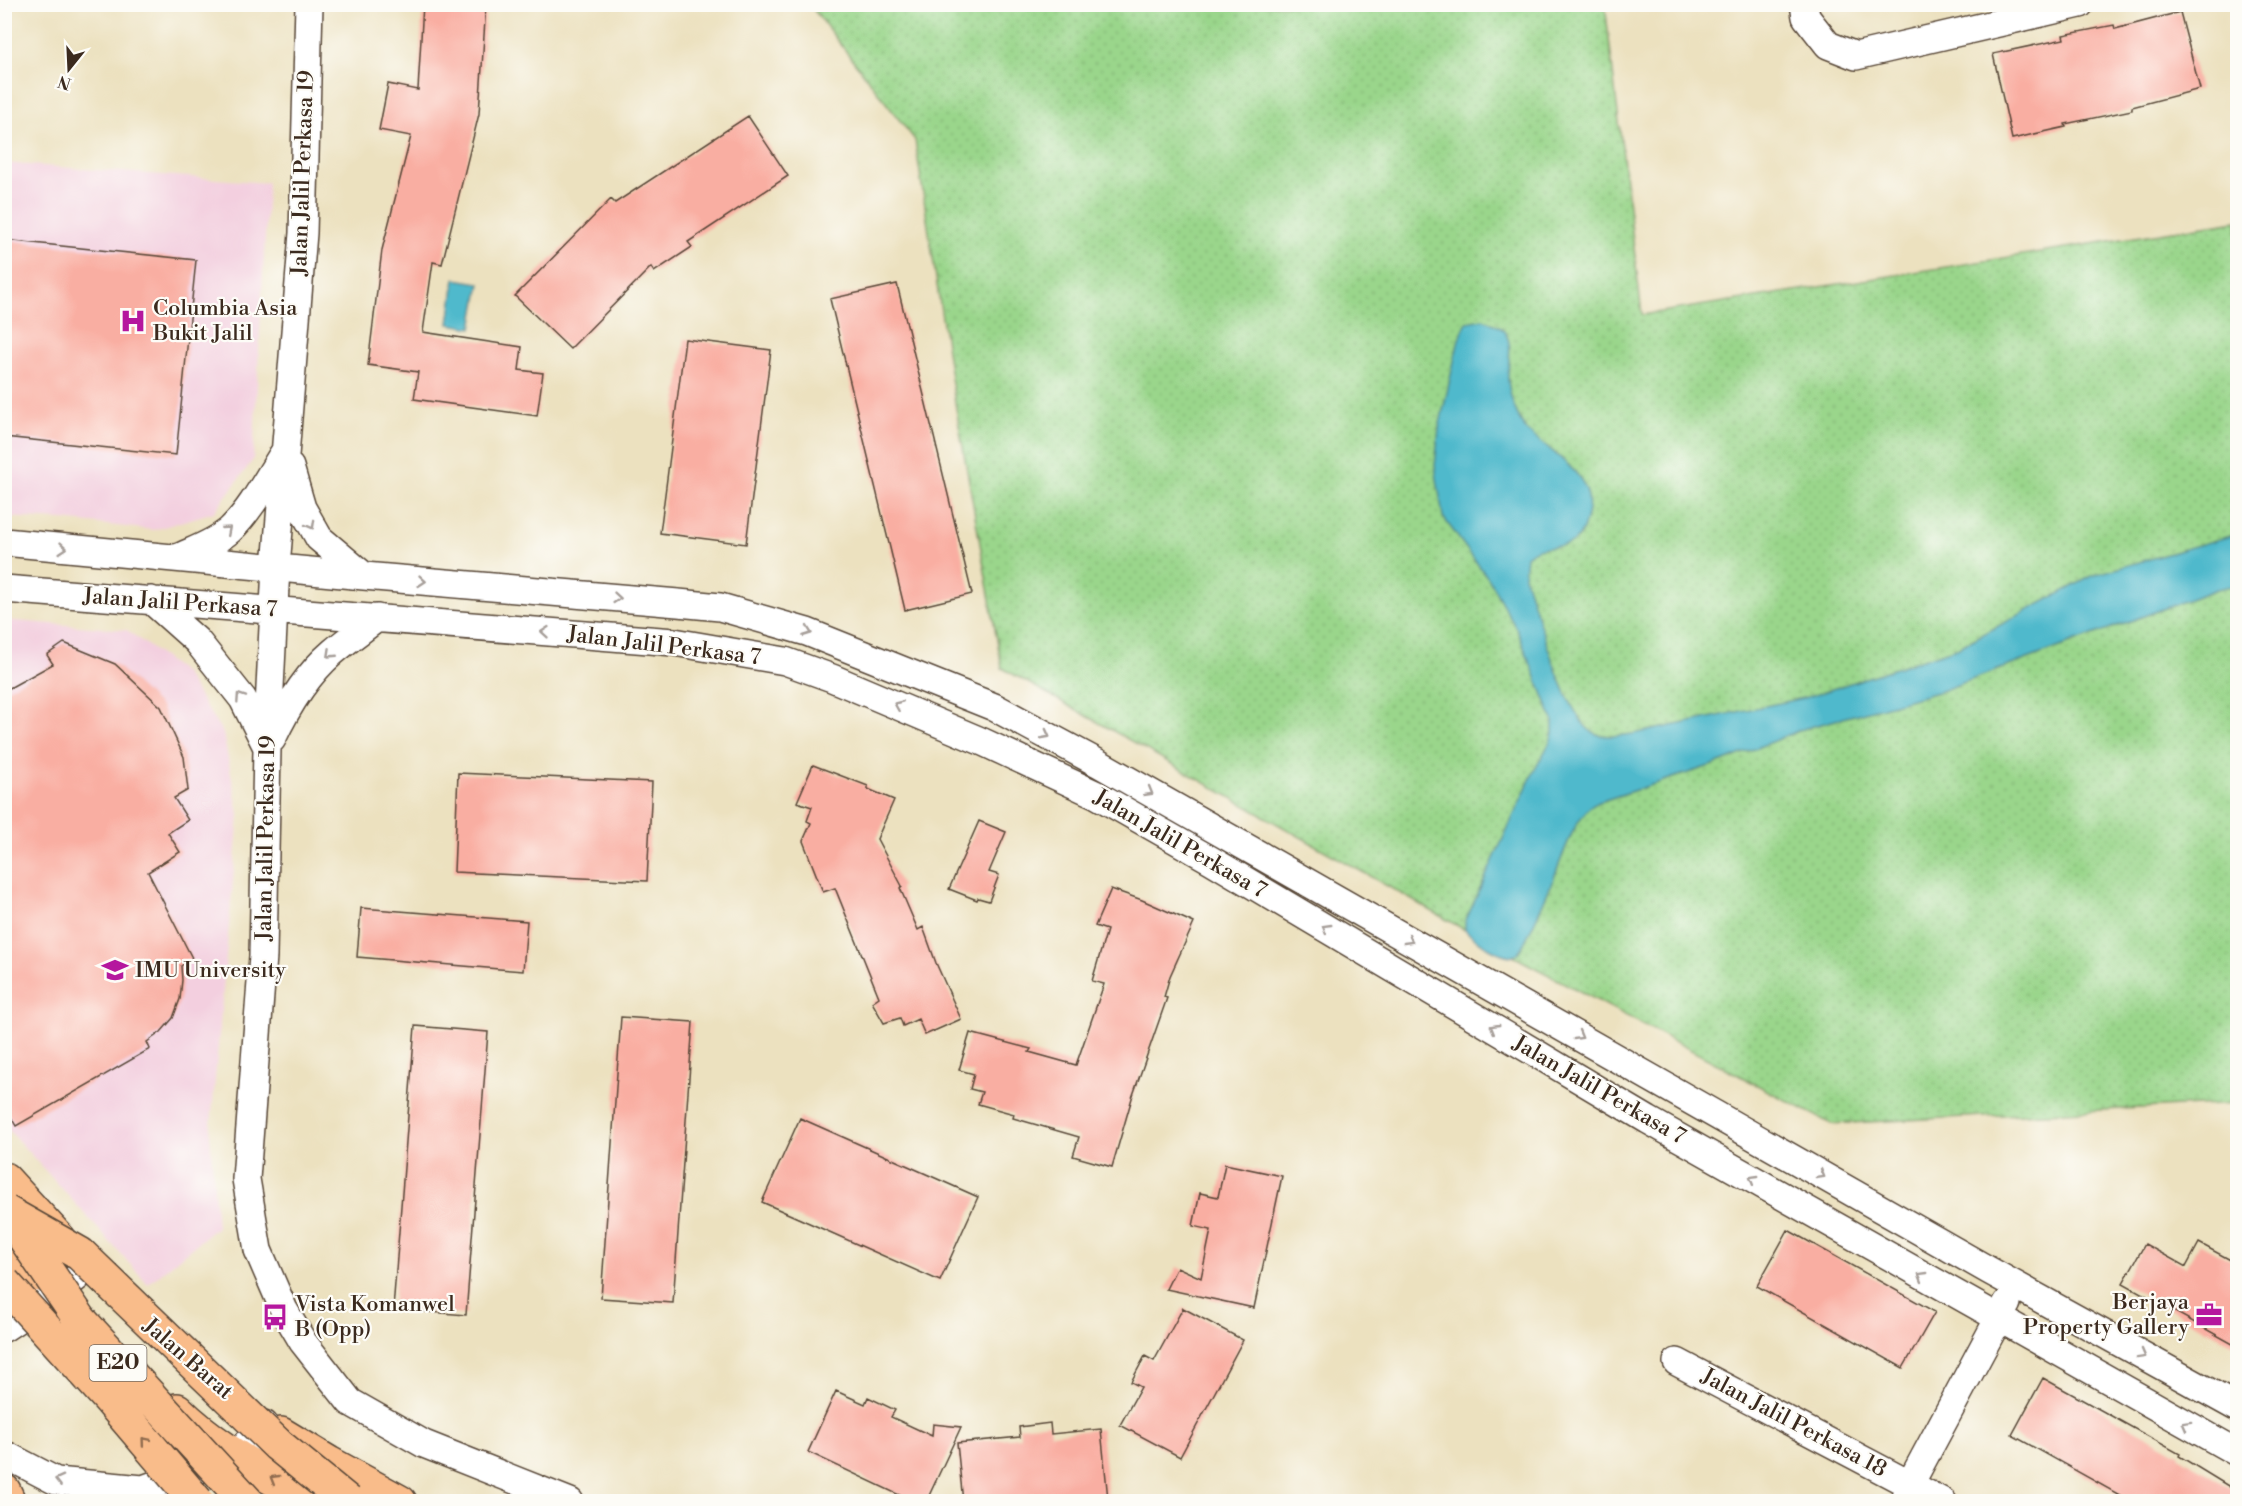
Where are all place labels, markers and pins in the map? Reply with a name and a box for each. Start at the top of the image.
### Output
place label: Columbia Asia Bukit Jalil [152,295,298,347]
hospital icon: Columbia Asia Bukit Jalil [118,306,148,336]
school or university icon: IMU University [100,955,130,985]
place label: IMU University [135,957,286,984]
place label: Berjaya Property Gallery [2023,1289,2190,1341]
place label: Vista Komanwel B (Opp) [294,1291,455,1343]
office icon: Berjaya Property Gallery [2194,1300,2224,1330]
bus stop icon: Vista Komanwel B (Opp) [260,1302,290,1332]

